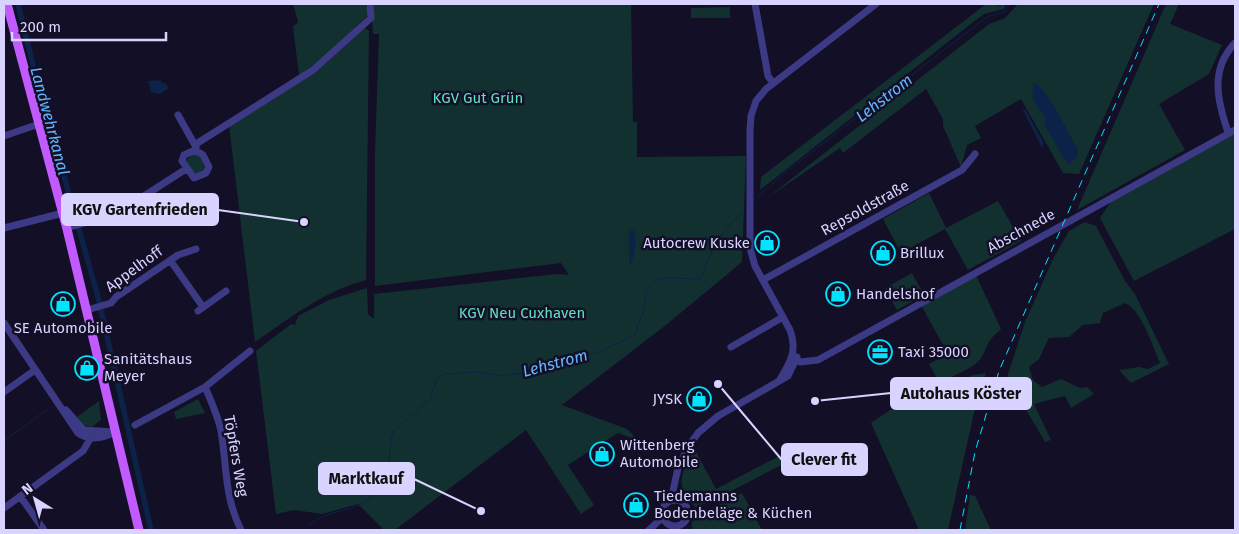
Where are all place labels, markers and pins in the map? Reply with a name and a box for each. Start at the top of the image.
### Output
callout: KGV Gartenfrieden [62,194,218,225]
shop icon: Autocrew Kuske [754,230,780,256]
place label: Autocrew Kuske [643,234,750,252]
shop icon: Brillux [870,240,896,266]
place label: Brillux [900,244,945,262]
shop icon: Handelshof [825,281,851,307]
place label: Handelshof [856,285,935,303]
shop icon: SE Automobile [50,291,76,317]
place label: SE Automobile [14,319,112,337]
office icon: Taxi 35000 [867,339,893,365]
place label: Taxi 35000 [898,343,969,361]
place label: Sanitätshaus Meyer [104,350,192,385]
shop icon: Sanitätshaus Meyer [74,355,100,381]
callout: Autohaus Köster [891,378,1031,409]
shop icon: JYSK [686,386,712,412]
place label: JYSK [652,390,682,408]
place label: Wittenberg Automobile [620,436,699,471]
shop icon: Wittenberg Automobile [589,441,615,467]
callout: Clever fit [782,444,867,475]
callout: Marktkauf [319,463,414,494]
place label: Tiedemanns Bodenbeläge & Küchen [654,487,812,522]
shop icon: Tiedemanns Bodenbeläge & Küchen [623,492,649,518]

